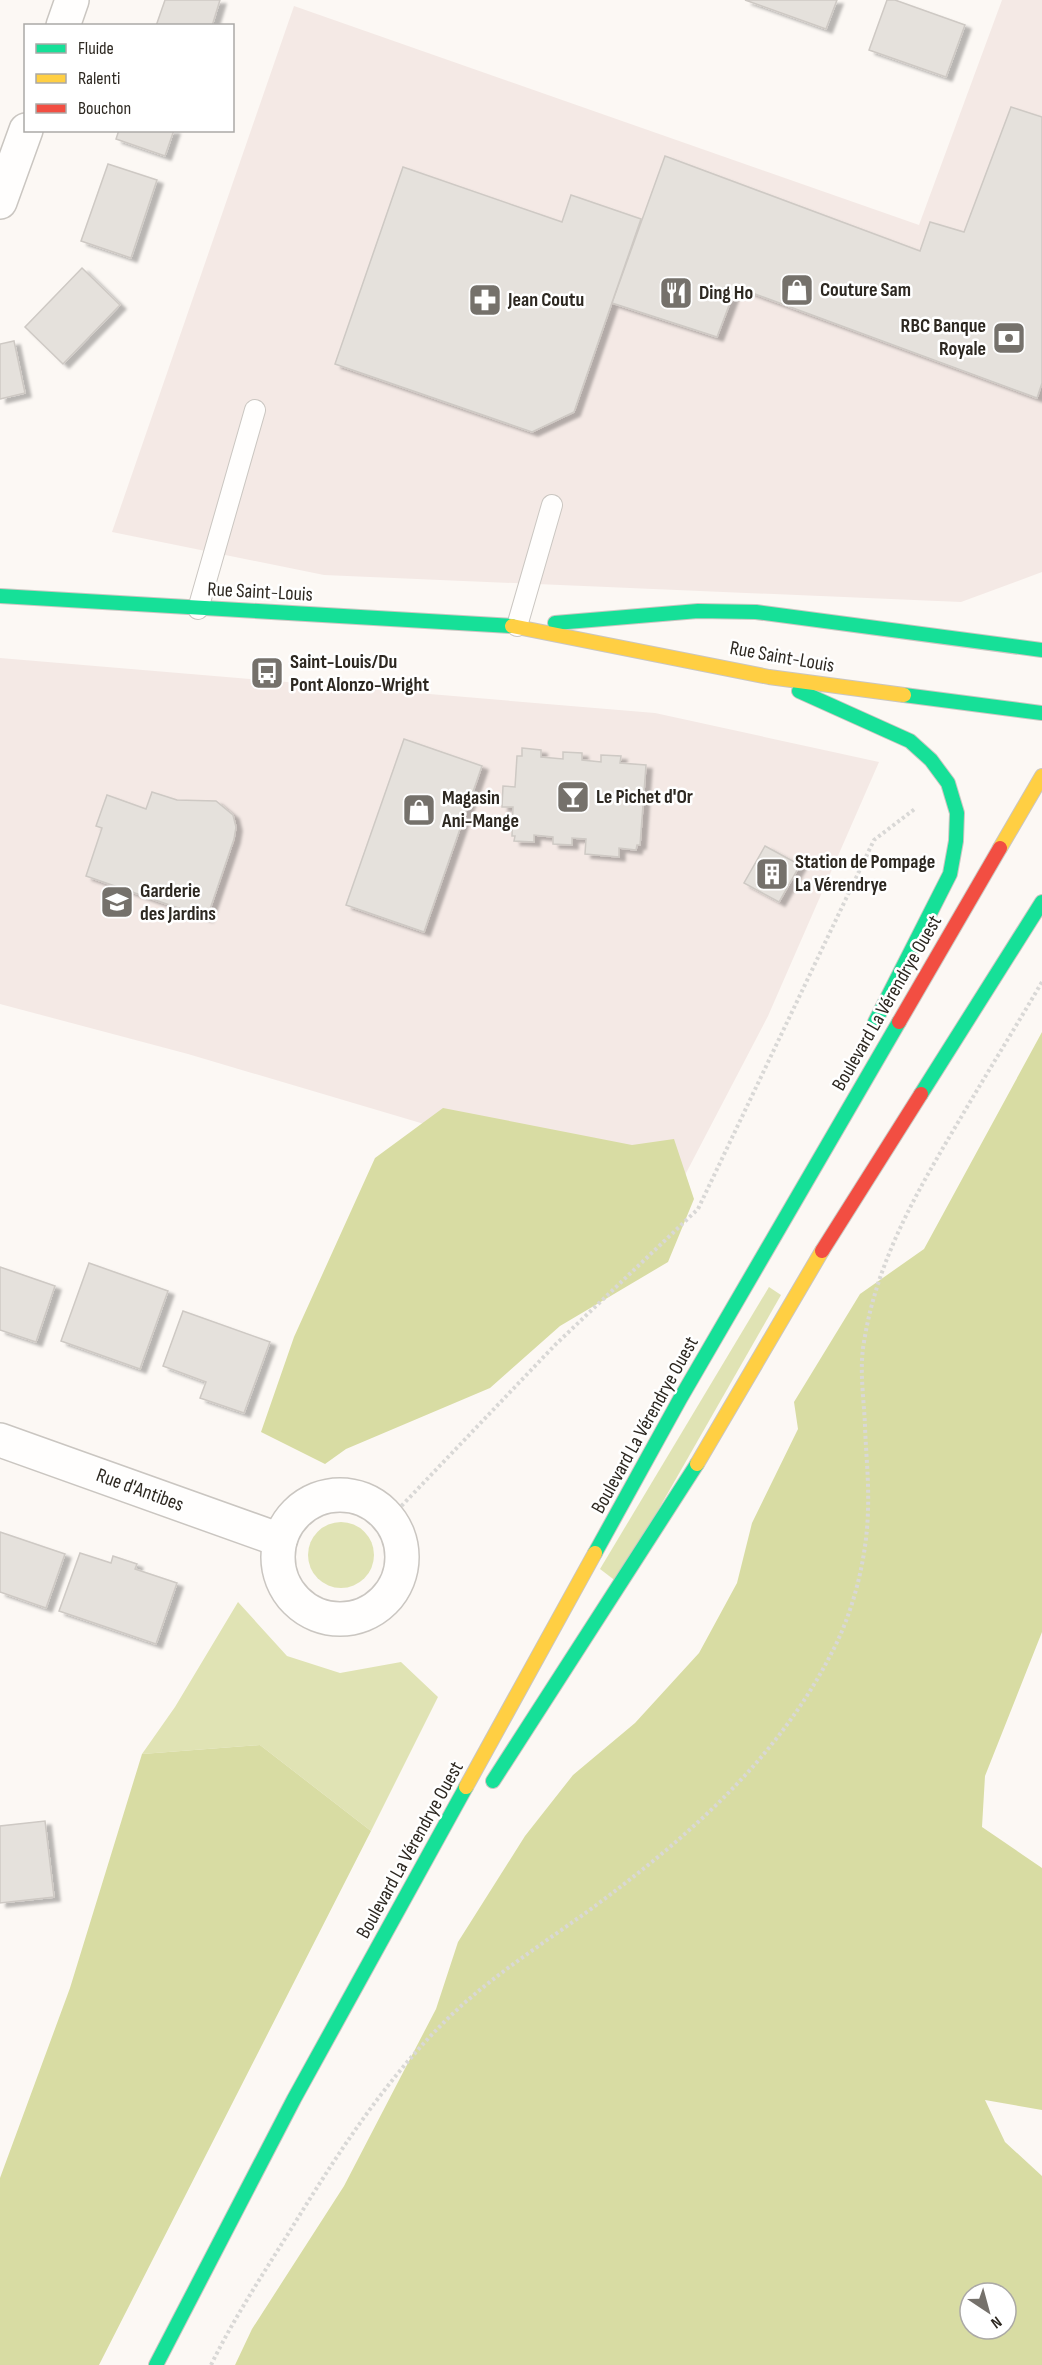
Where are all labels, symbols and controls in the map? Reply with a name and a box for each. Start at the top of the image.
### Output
legend [24,24,234,132]
text: Fluide [78,38,114,59]
text: Ralenti [78,68,120,89]
text: Bouchon [78,98,131,119]
shop icon: Couture Sam [779,272,815,308]
restaurant icon: Ding Ho [658,275,694,311]
place label: Couture Sam [820,278,911,302]
place label: Ding Ho [699,281,753,305]
pharmacy icon: Jean Coutu [467,282,503,318]
place label: Jean Coutu [507,288,584,312]
place label: RBC Banque Royale [901,314,986,361]
bank icon: RBC Banque Royale [991,320,1027,356]
street label: Rue Saint-Louis [207,577,313,607]
street label: Rue Saint-Louis [728,636,836,678]
place label: Saint-Louis/Du Pont Alonzo-Wright [290,650,429,697]
bus stop icon: Saint-Louis/Du Pont Alonzo-Wright [249,655,285,691]
bar icon: Le Pichet d'Or [555,779,591,815]
place label: Le Pichet d'Or [596,785,693,809]
place label: Magasin Ani-Mange [441,786,519,833]
shop icon: Magasin Ani-Mange [401,792,437,828]
place label: Station de Pompage La Vérendrye [795,850,935,897]
building icon: Station de Pompage La Vérendrye [754,856,790,892]
place label: Garderie des Jardins [140,879,216,926]
school or university icon: Garderie des Jardins [99,884,135,920]
street label: Boulevard La Vérendrye Ouest [827,911,947,1095]
street label: Boulevard La Vérendrye Ouest [586,1332,704,1518]
street label: Rue d'Antibes [93,1463,187,1517]
street label: Boulevard La Vérendrye Ouest [351,1757,469,1943]
north arrow [958,2281,1018,2341]
text: N [987,2312,1005,2332]

